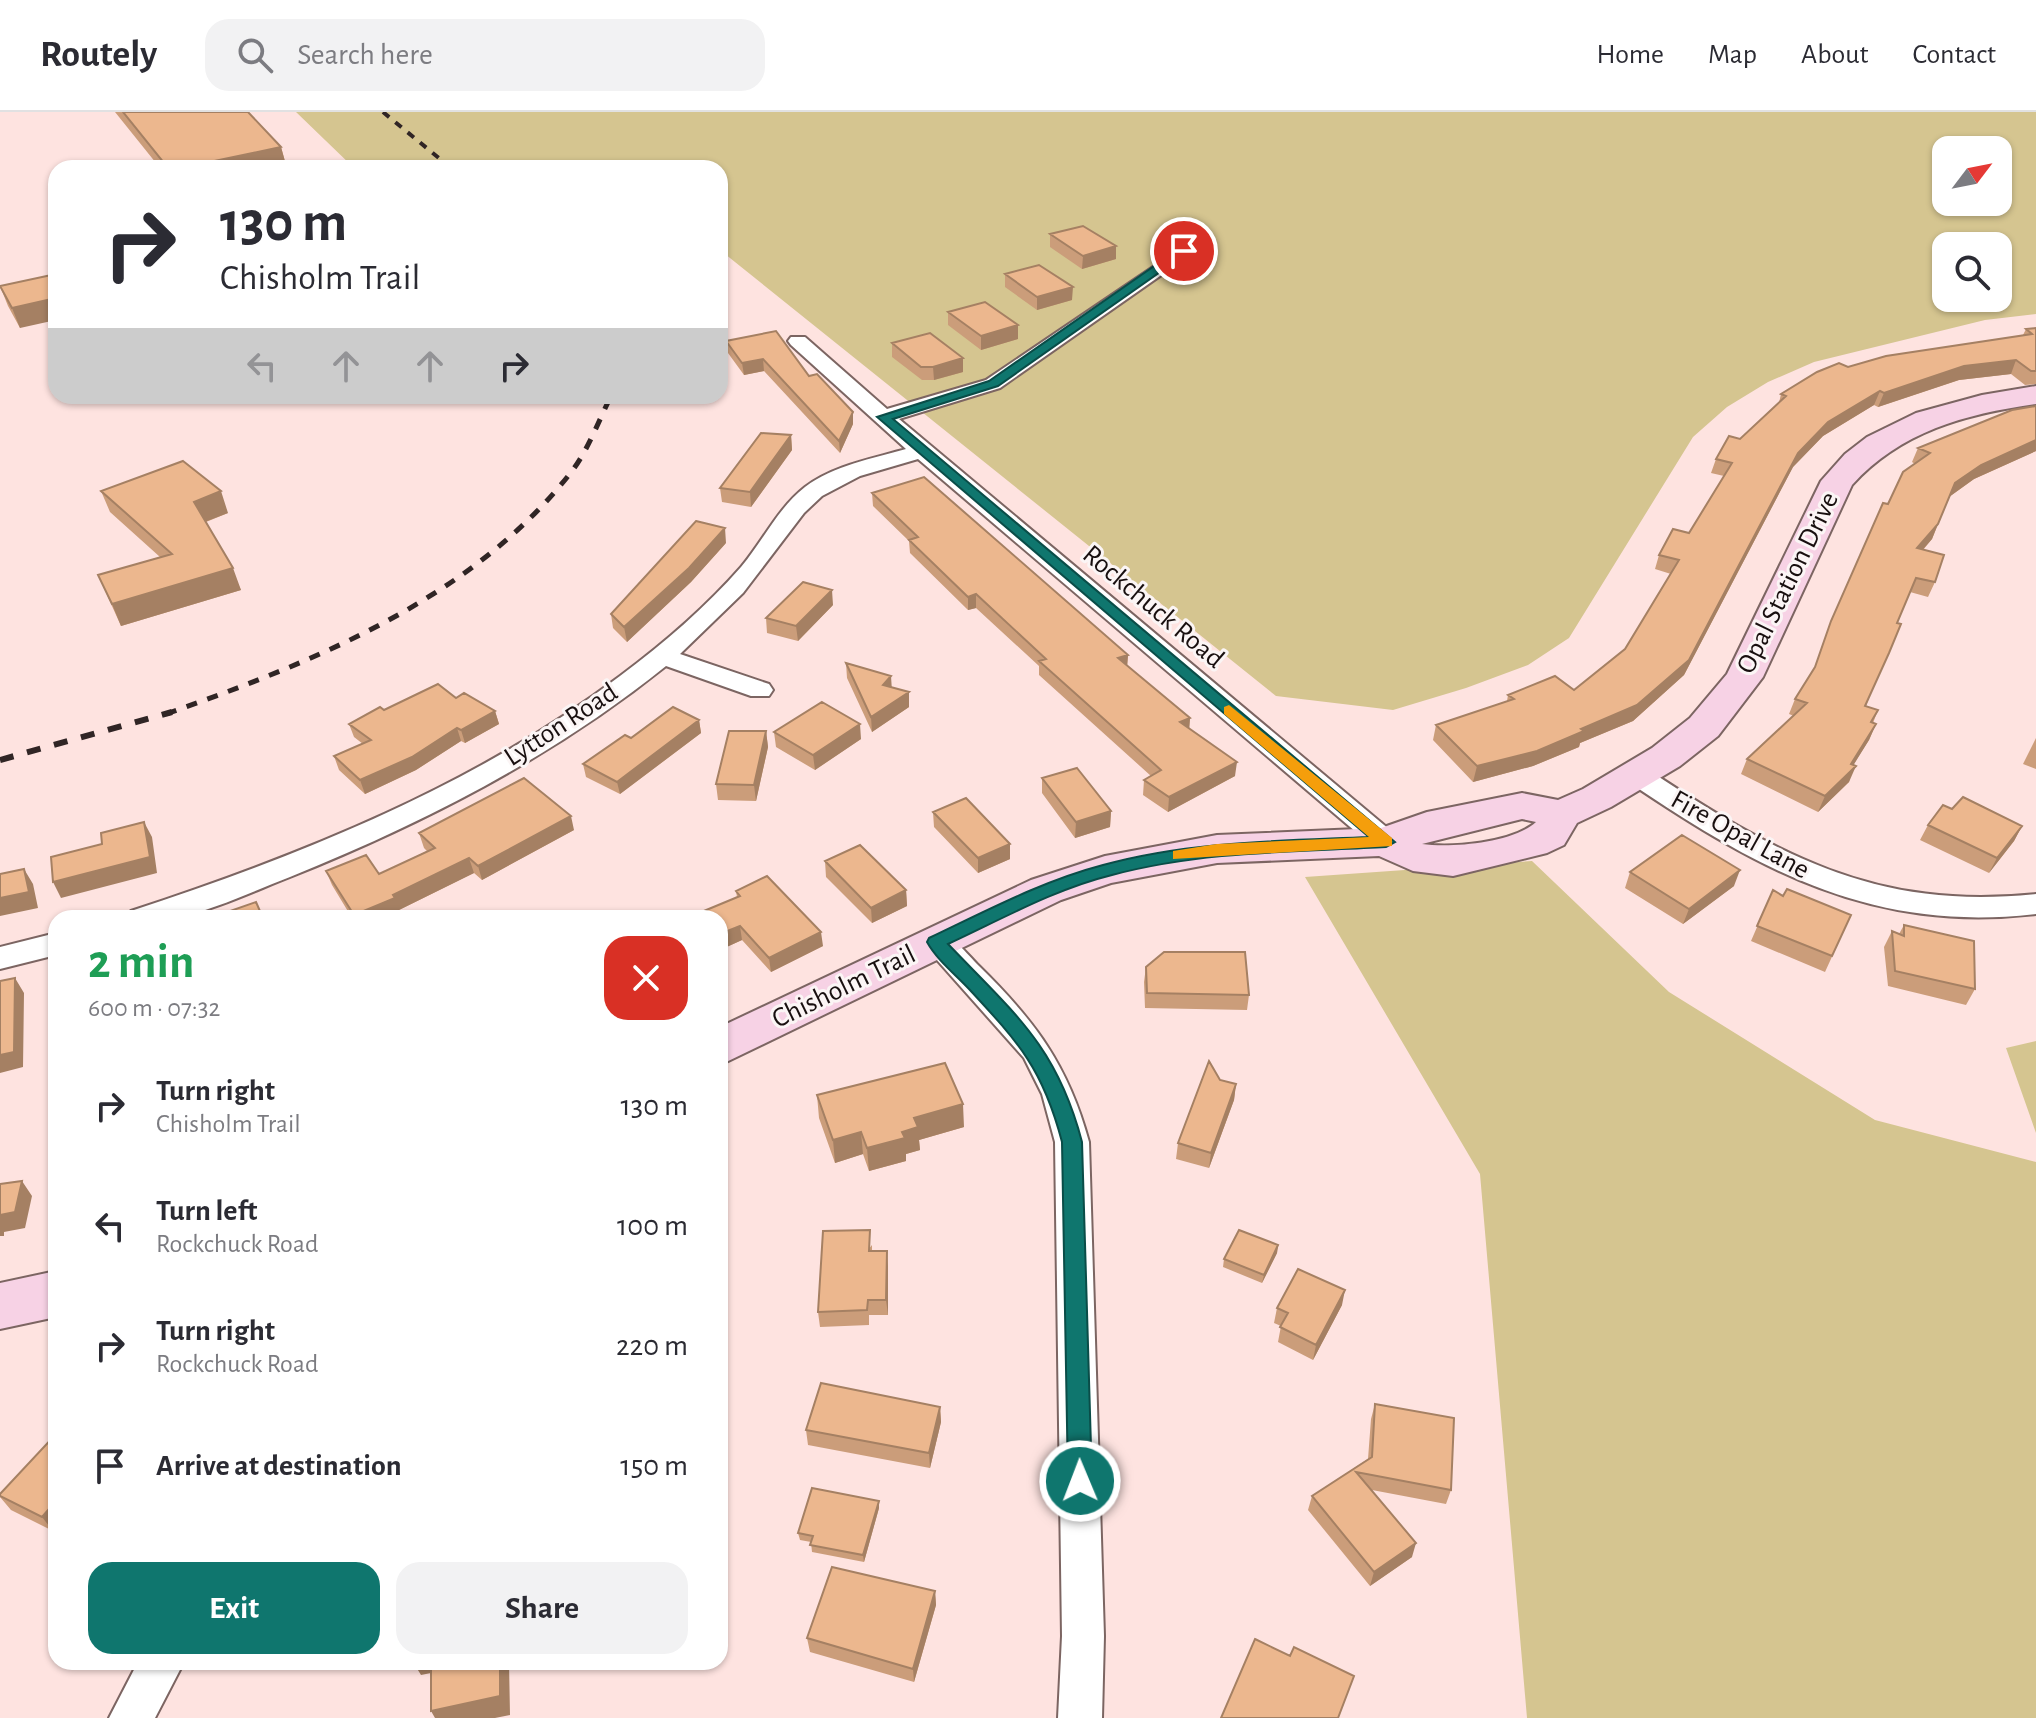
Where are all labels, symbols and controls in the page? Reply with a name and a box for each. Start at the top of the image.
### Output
search box [205,19,765,91]
icon: search [233,33,277,77]
text: Routely [40,36,157,74]
text: Search here [297,40,433,70]
text: Home [1597,41,1664,69]
text: Map [1708,41,1757,69]
text: About [1801,41,1869,69]
text: Contact [1913,41,1996,69]
north arrow [1932,136,2012,216]
map controls [1932,136,2012,312]
icon: right [88,192,192,296]
text: 130 m [220,195,347,251]
pin [1150,217,1218,285]
icon: arrive [1162,229,1206,273]
button: search [1932,232,2012,312]
text: Chisholm Trail [220,260,420,296]
icon: left [240,344,284,388]
icon: ahead [324,344,368,388]
icon: ahead [408,344,452,388]
icon: right [492,344,536,388]
street label: Opal Station Drive [1732,488,1844,678]
street label: Rockchuck Road [1077,540,1229,674]
street label: Lytton Road [499,678,623,772]
street label: Fire Opal Lane [1666,786,1814,884]
button: close [604,936,688,1020]
text: 2 min [88,939,195,987]
street label: Chisholm Trail [768,940,920,1034]
text: 600 m · 07:32 [88,995,220,1021]
text: Turn right [156,1076,275,1106]
icon: right [88,1084,132,1128]
text: 130 m [621,1091,688,1121]
text: Chisholm Trail [156,1111,301,1137]
text: Turn left [156,1196,257,1226]
icon: left [88,1204,132,1248]
text: 100 m [617,1211,688,1241]
text: Rockchuck Road [156,1231,318,1257]
text: Turn right [156,1316,275,1346]
icon: right [88,1324,132,1368]
text: 220 m [616,1331,688,1361]
text: Rockchuck Road [156,1351,318,1377]
position arrow [1038,1439,1122,1523]
icon: arrive [88,1444,132,1488]
text: Arrive at destination [156,1451,402,1481]
text: 150 m [620,1451,688,1481]
button: Exit [88,1562,380,1654]
button: Share [396,1562,688,1654]

